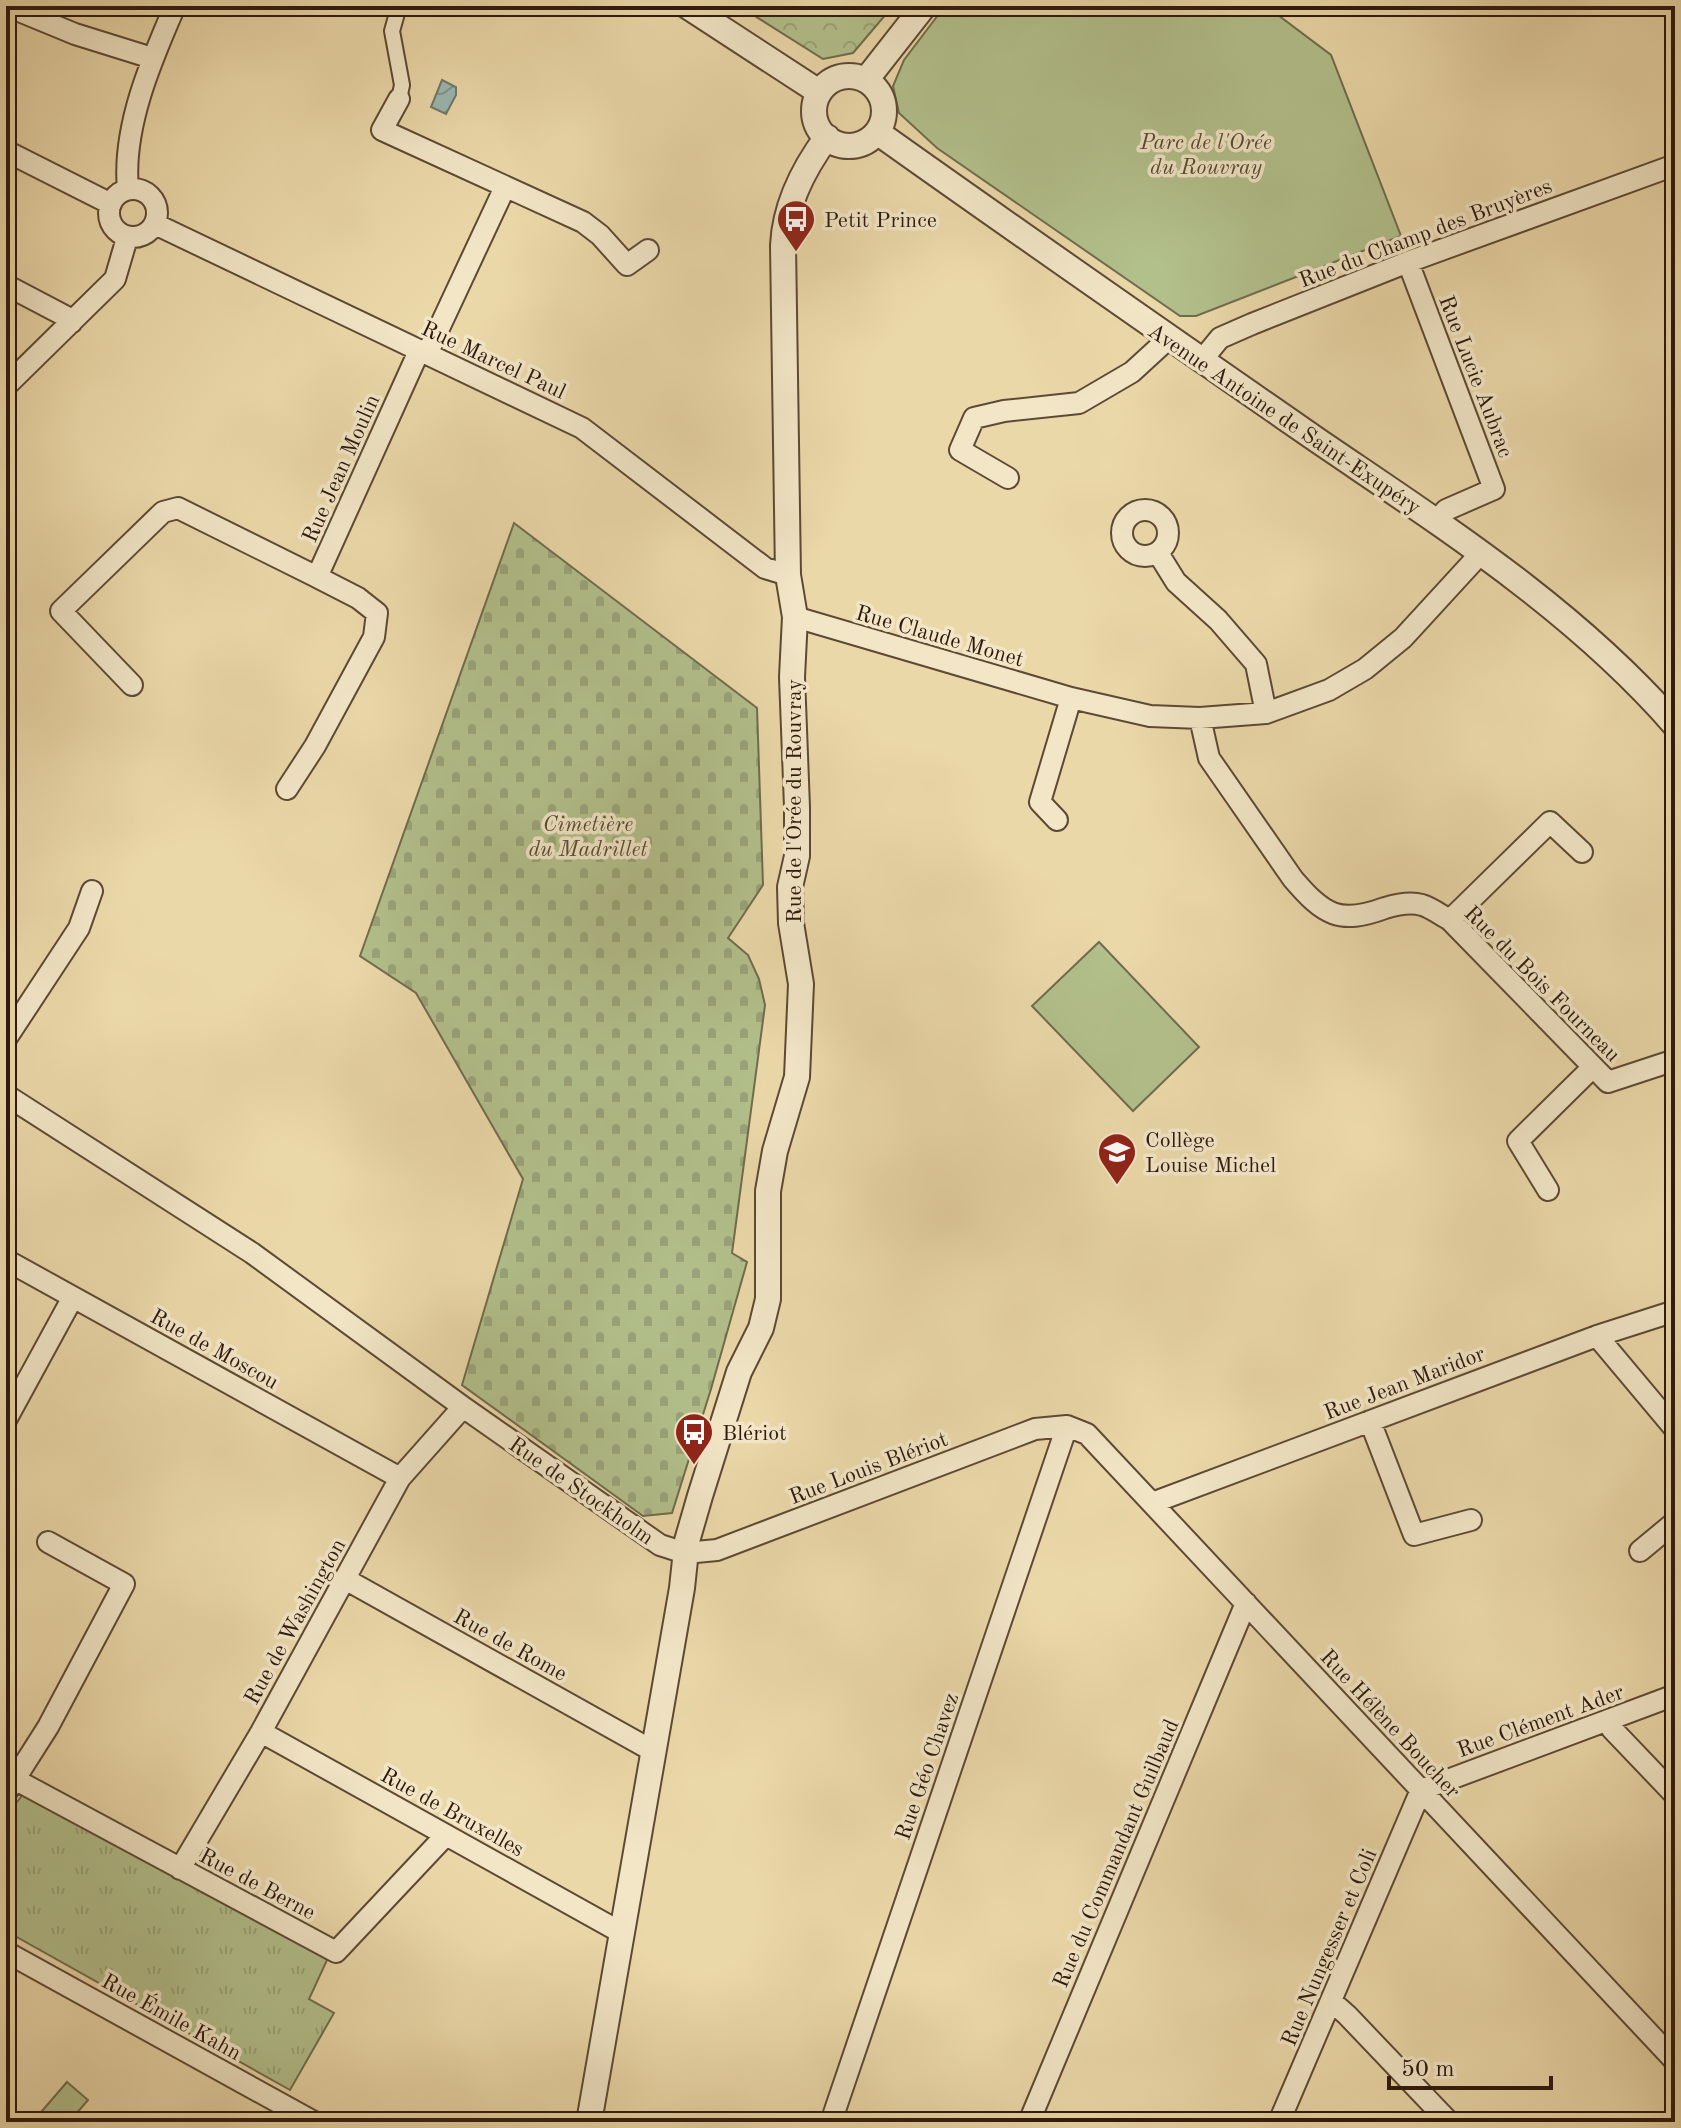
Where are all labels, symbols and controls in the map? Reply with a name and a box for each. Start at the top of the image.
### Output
park label: Parc de l'Orée du Rouvray [1139,132,1272,179]
street label: Rue du Champ des Bruyères [1296,175,1555,292]
bus stop icon: Petit Prince [775,198,817,253]
place label: Petit Prince [824,210,937,232]
street label: Rue Lucie Aubrac [1434,293,1516,461]
street label: Rue Marcel Paul [418,318,569,404]
street label: Avenue Antoine de Saint-Exupéry [1143,320,1425,520]
street label: Rue Jean Moulin [299,391,384,546]
street label: Rue Claude Monet [853,602,1026,671]
street label: Rue de l'Orée du Rouvray [784,679,806,923]
park label: Cimetière du Madrillet [528,814,649,861]
street label: Rue du Bois Fourneau [1459,902,1624,1067]
place label: Collège Louise Michel [1145,1130,1276,1177]
school or university icon: Collège Louise Michel [1096,1131,1138,1186]
street label: Rue de Moscou [146,1306,282,1394]
street label: Rue Jean Maridor [1321,1343,1488,1425]
bus stop icon: Blériot [673,1411,715,1466]
place label: Blériot [722,1423,787,1445]
street label: Rue Louis Blériot [787,1429,951,1509]
street label: Rue de Stockholm [504,1434,657,1550]
street label: Rue de Washington [241,1535,350,1709]
street label: Rue de Rome [450,1606,570,1686]
street label: Rue Hélène Boucher [1315,1646,1464,1803]
street label: Rue Clément Ader [1455,1682,1627,1762]
street label: Rue Géo Chavez [892,1690,963,1843]
street label: Rue du Commandant Guilbaud [1050,1716,1184,1991]
street label: Rue de Bruxelles [377,1764,527,1861]
street label: Rue de Berne [195,1845,319,1924]
street label: Rue Nungesser et Coli [1278,1846,1381,2050]
street label: Rue Émile Kahn [98,1968,246,2065]
scale bar [1389,2040,1551,2090]
text: 50 m [1401,2058,1455,2082]

